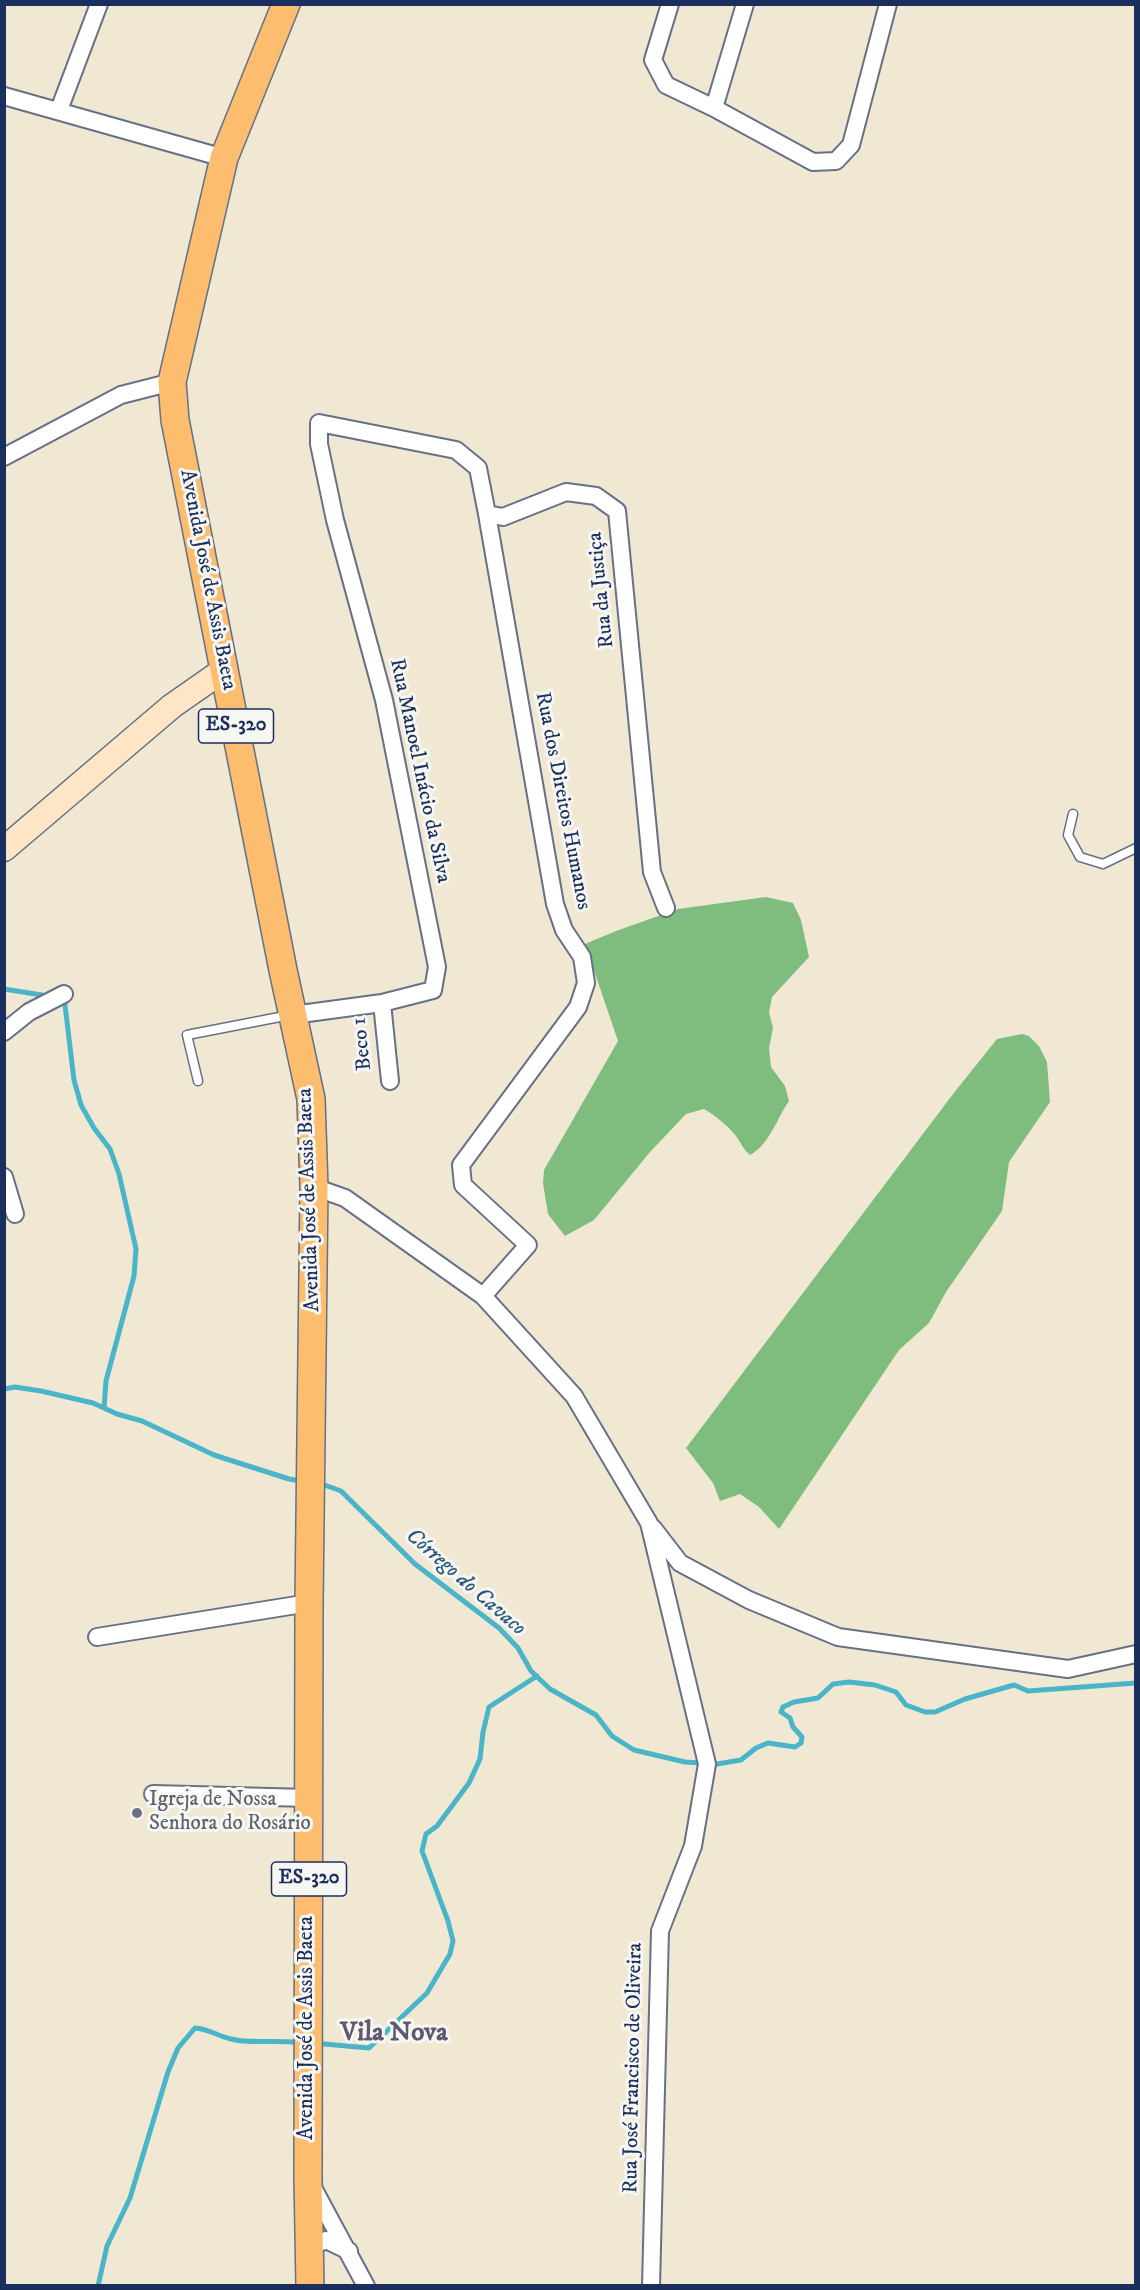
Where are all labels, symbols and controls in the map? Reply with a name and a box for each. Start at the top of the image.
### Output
street label: Avenida José de Assis Baeta [173,468,241,692]
street label: Rua da Justiça [583,531,621,649]
street label: Rua Manoel Inácio da Silva [383,657,455,885]
street label: Rua dos Direitos Humanos [529,690,595,912]
road number: ES-320 [198,709,274,743]
street label: Beco 1 [348,1016,378,1072]
street label: Avenida José de Assis Baeta [293,1088,327,1312]
water label: Córrego do Cavaco [399,1524,531,1642]
place label: Igreja de Nossa Senhora do Rosário [149,1788,311,1838]
marker: Igreja de Nossa Senhora do Rosário [130,1806,144,1820]
road number: ES-320 [272,1862,346,1896]
street label: Avenida José de Assis Baeta [295,1916,321,2140]
street label: Rua José Francisco de Oliveira [619,1942,649,2194]
district label: Vila Nova [340,2018,448,2050]

